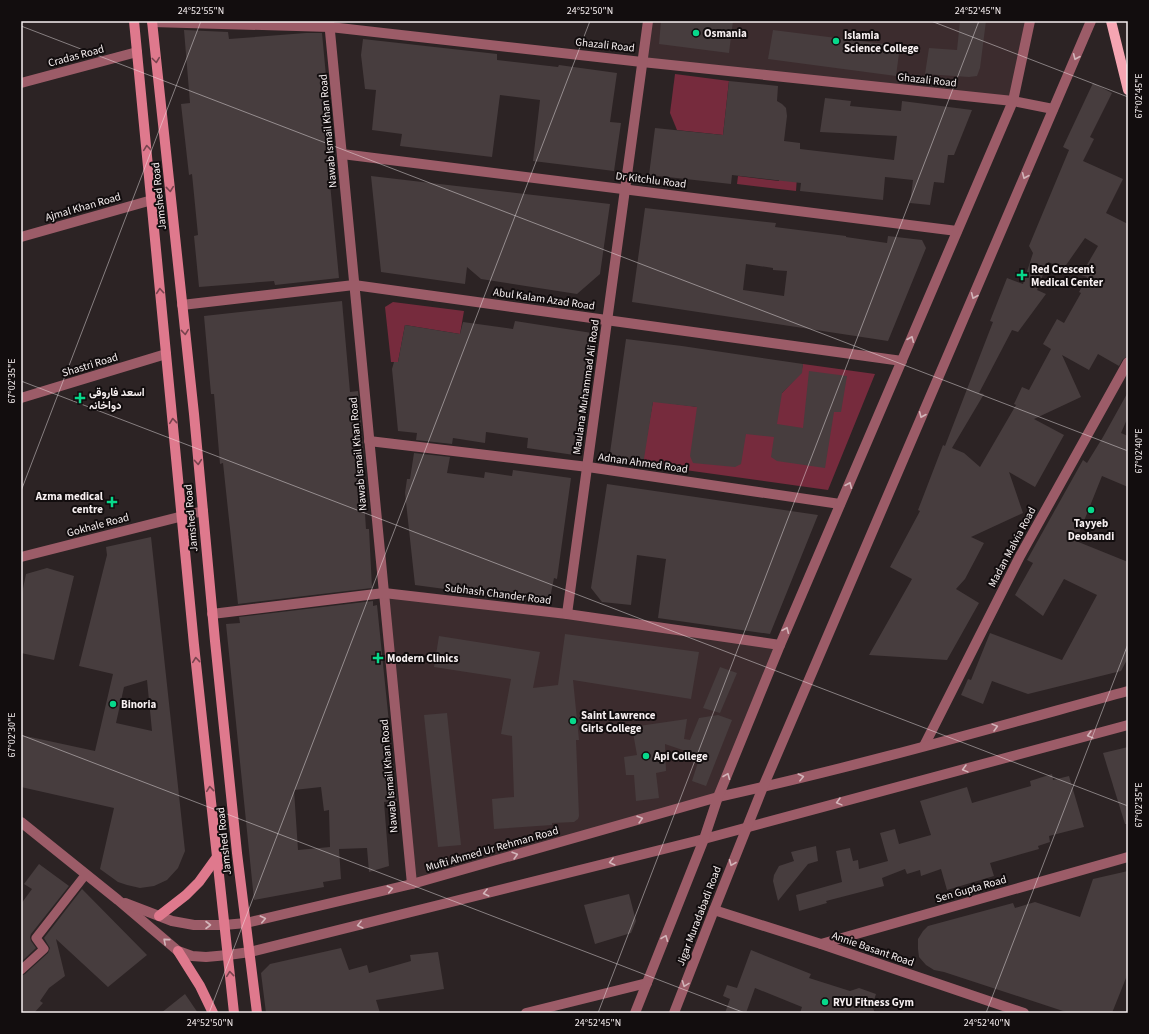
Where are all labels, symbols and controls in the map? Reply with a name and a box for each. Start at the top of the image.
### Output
text: 24°52'55"N [178,4,224,18]
text: 24°52'50"N [567,4,613,18]
text: 24°52'45"N [955,4,1001,18]
place label: Osmania [704,26,747,41]
marker: Osmania [691,28,701,38]
place label: Islamia Science College [844,28,919,56]
street label: Ghazali Road [575,34,635,56]
marker: Islamia Science College [831,36,841,46]
street label: Cradas Road [46,41,106,71]
one-way arrow [1073,52,1081,60]
one-way arrow [152,57,161,63]
street label: Ghazali Road [897,69,957,91]
text: 67°02'45"E [1132,73,1146,119]
street label: Nawab Ismail Khan Road [316,74,340,188]
one-way arrow [142,145,151,151]
street label: Jamshed Road [148,161,170,231]
street label: Dr Kitchlu Road [615,168,687,192]
one-way arrow [1021,173,1029,180]
one-way arrow [166,186,175,192]
street label: Ajmal Khan Road [43,189,123,225]
place label: Red Crescent Medical Center [1031,262,1104,290]
marker: Red Crescent Medical Center [1016,269,1028,281]
street label: Abul Kalam Azad Road [492,284,596,314]
one-way arrow [156,288,165,294]
one-way arrow [970,292,978,299]
street label: Maulana Muhammad Ali Road [569,318,603,456]
one-way arrow [181,329,190,335]
one-way arrow [906,336,914,344]
street label: Shastri Road [60,349,120,381]
text: 67°02'35"E [5,358,19,404]
place label: اسعد فاروقی دواخانہ [89,385,145,413]
marker: اسعد فاروقی دواخانہ [74,392,86,404]
street label: Nawab Ismail Khan Road [346,397,370,511]
one-way arrow [919,412,927,419]
one-way arrow [169,418,178,424]
text: 67°02'40"E [1132,428,1146,474]
street label: Adnan Ahmed Road [597,449,689,477]
one-way arrow [193,459,202,465]
one-way arrow [844,481,852,488]
street label: Jamshed Road [181,484,201,552]
place label: Azma medical centre [35,489,104,517]
marker: Azma medical centre [106,496,118,508]
street label: Madan Malvia Road [984,504,1040,590]
marker: Tayyeb Deobandi [1086,505,1096,515]
street label: Gokhale Road [65,509,131,541]
place label: Tayyeb Deobandi [1068,516,1114,544]
street label: Subhash Chander Road [444,580,552,608]
one-way arrow [782,626,790,633]
place label: Modern Clinics [387,651,458,666]
marker: Modern Clinics [372,652,384,664]
one-way arrow [192,657,201,663]
place label: Binoria [121,697,157,712]
marker: Binoria [108,699,118,709]
place label: Saint Lawrence Girls College [581,708,656,736]
text: 67°02'30"E [5,712,19,758]
marker: Saint Lawrence Girls College [568,716,578,726]
street label: Nawab Ismail Khan Road [377,719,401,833]
one-way arrow [991,723,998,732]
one-way arrow [1087,730,1094,739]
place label: Api College [653,749,708,764]
marker: Api College [641,751,651,761]
one-way arrow [962,764,969,773]
one-way arrow [722,773,730,780]
one-way arrow [798,774,804,782]
text: 67°02'35"E [1132,782,1146,828]
one-way arrow [206,786,215,792]
one-way arrow [836,798,842,806]
street label: Jamshed Road [213,806,235,876]
one-way arrow [636,815,643,824]
street label: Mufti Ahmed Ur Rehman Road [424,823,560,875]
one-way arrow [511,851,518,860]
one-way arrow [609,857,616,866]
one-way arrow [729,860,737,867]
street label: Jigar Muradabadi Road [673,864,725,968]
street label: Sen Gupta Road [934,872,1008,906]
one-way arrow [386,886,393,894]
one-way arrow [483,889,489,897]
one-way arrow [260,915,266,923]
one-way arrow [357,920,363,928]
one-way arrow [205,921,211,929]
street label: Annie Basant Road [830,928,916,970]
one-way arrow [660,934,668,942]
one-way arrow [163,938,170,945]
one-way arrow [225,971,234,977]
one-way arrow [682,981,690,988]
place label: RYU Fitness Gym [833,995,914,1010]
marker: RYU Fitness Gym [820,997,830,1007]
text: 24°52'50"N [187,1016,233,1030]
text: 24°52'45"N [575,1016,621,1030]
text: 24°52'40"N [964,1016,1010,1030]

